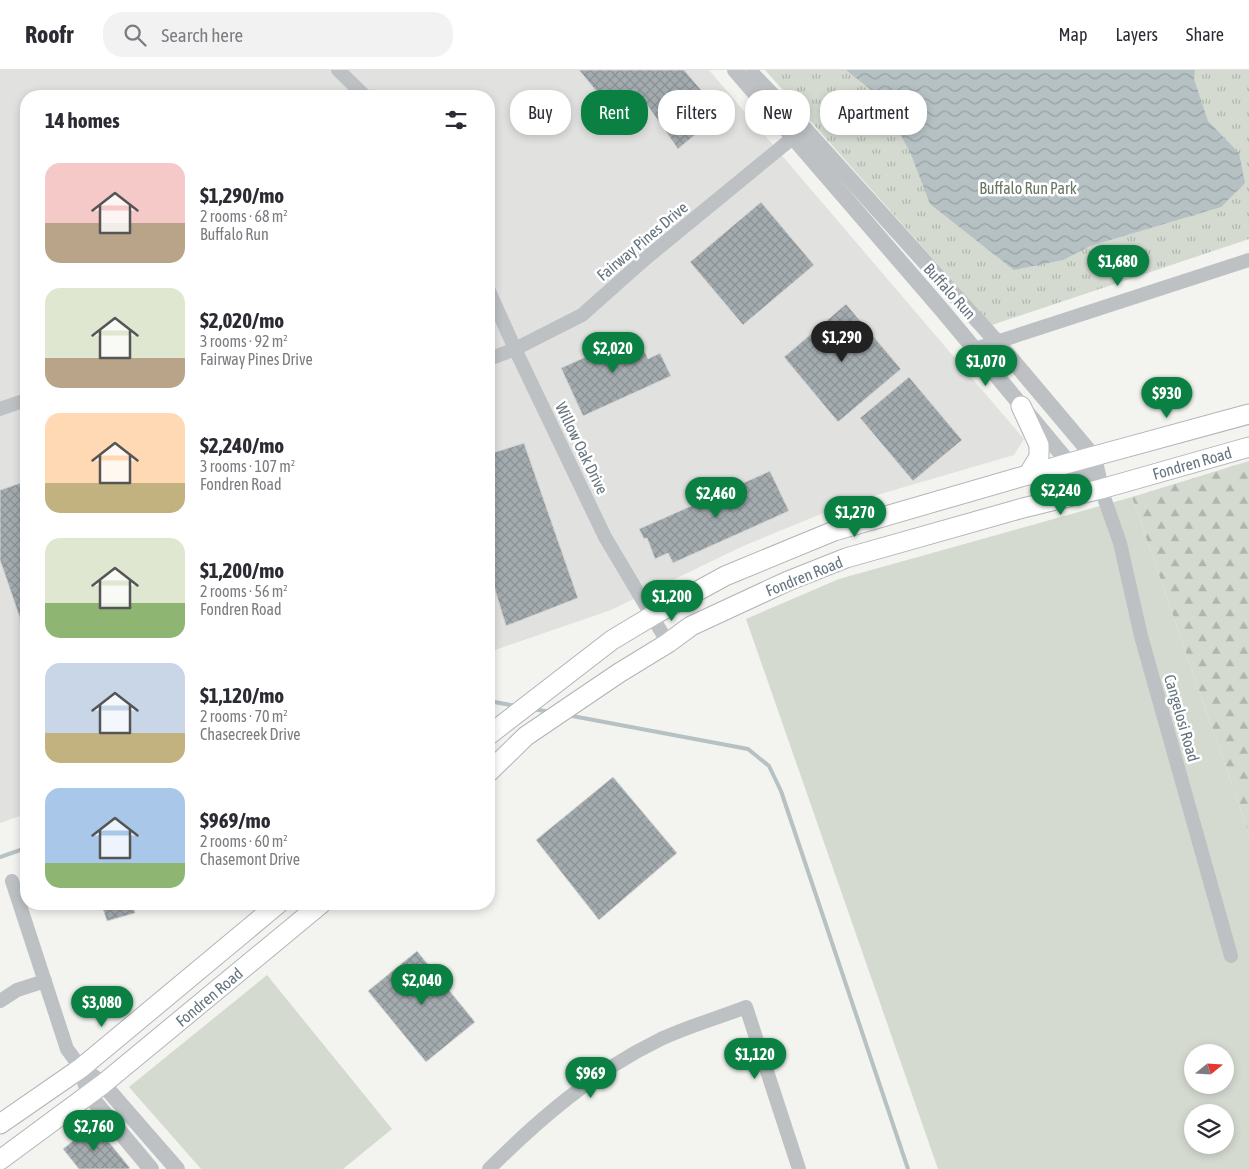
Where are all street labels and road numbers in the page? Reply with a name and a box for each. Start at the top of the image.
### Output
street label: Fairway Pines Drive [593,198,692,285]
street label: Buffalo Run [920,259,980,323]
street label: Willow Oak Drive [552,399,612,497]
street label: Fondren Road [1150,443,1234,483]
street label: Fondren Road [763,552,845,600]
street label: Cangelosi Road [1160,672,1203,764]
street label: Fondren Road [172,964,246,1030]

